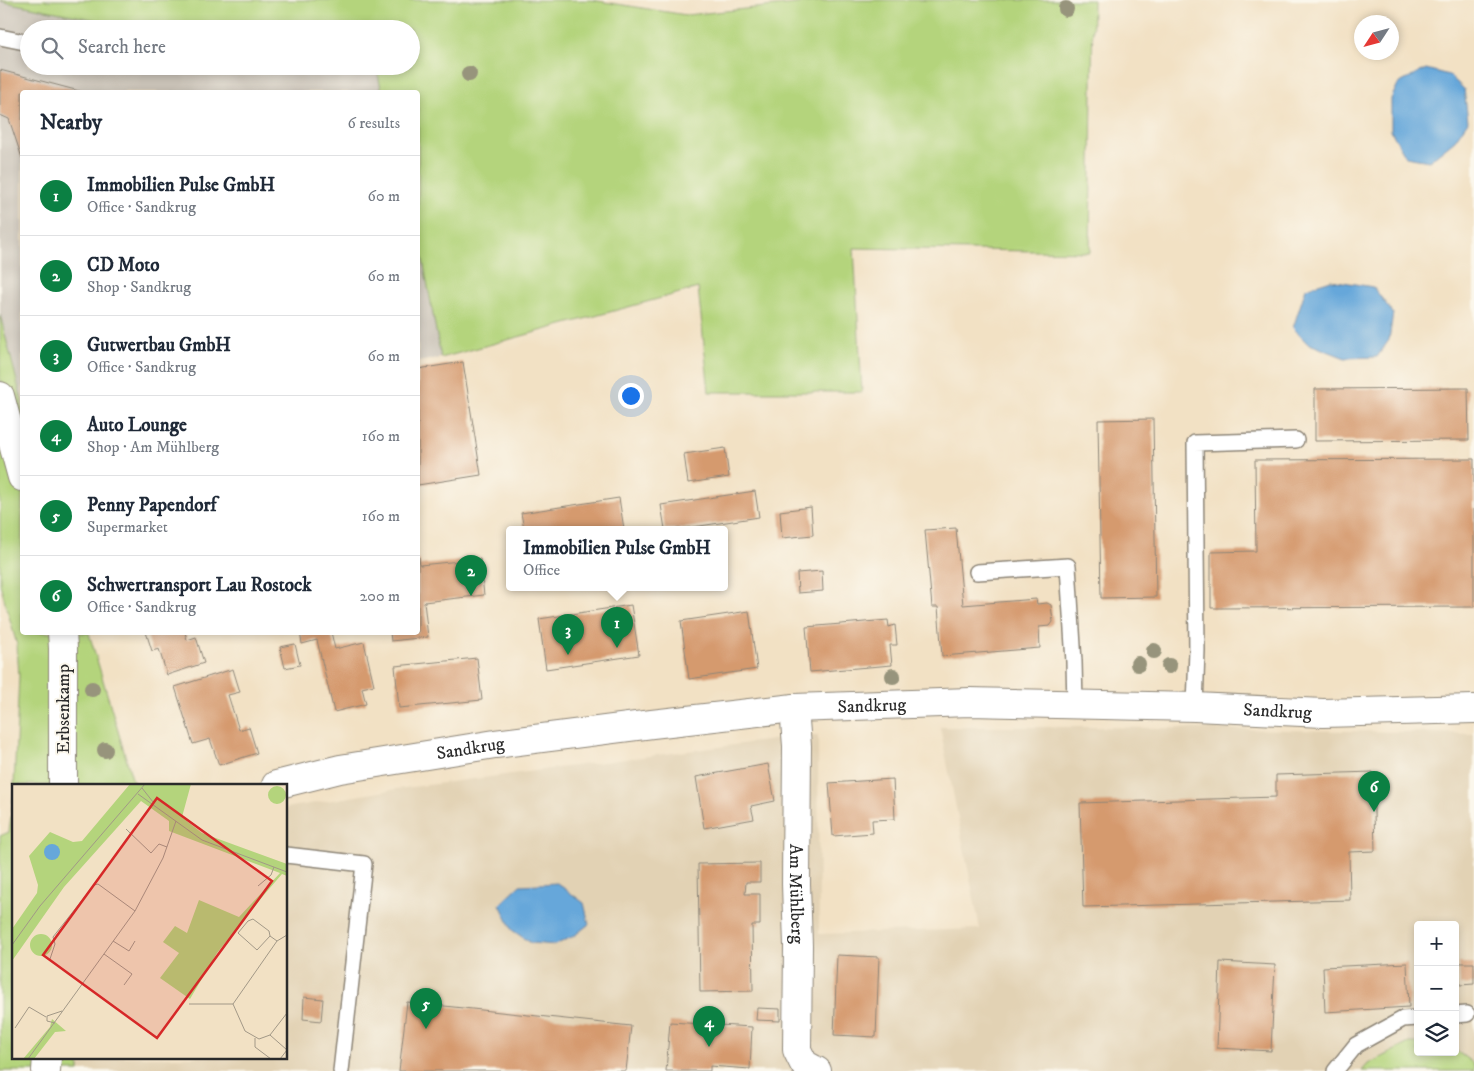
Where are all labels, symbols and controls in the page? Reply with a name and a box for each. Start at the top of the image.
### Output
north arrow [1354,15,1399,60]
search box [20,20,420,75]
icon: search [38,34,66,62]
text: Search here [78,36,166,59]
text: Nearby [40,110,102,136]
text: 6 results [347,113,400,133]
text: Immobilien Pulse GmbH [87,174,275,197]
text: 1 [53,186,59,206]
text: 60 m [368,186,400,206]
text: Office · Sandkrug [87,197,196,217]
text: CD Moto [87,254,160,277]
text: 2 [52,266,60,286]
text: 60 m [368,266,400,286]
text: Shop · Sandkrug [87,277,191,297]
text: Gutwertbau GmbH [87,334,231,357]
text: 3 [53,346,59,366]
text: 60 m [368,346,400,366]
text: Office · Sandkrug [87,357,196,377]
your location [618,383,644,409]
text: Auto Lounge [87,414,187,437]
text: 4 [51,426,61,446]
text: 160 m [362,426,400,446]
text: Shop · Am Mühlberg [87,437,219,457]
text: Penny Papendorf [87,494,217,517]
text: 5 [52,506,60,526]
text: 160 m [362,506,400,526]
text: Supermarket [87,517,168,537]
popup [506,526,728,591]
text: Immobilien Pulse GmbH [523,537,711,560]
pin: 2 [455,555,487,596]
text: Office [523,560,560,580]
text: Schwertransport Lau Rostock [87,574,312,597]
text: 6 [52,586,60,606]
text: 200 m [359,586,400,606]
text: Office · Sandkrug [87,597,196,617]
pin: 1 [601,607,633,648]
pin: 3 [552,614,584,655]
street label: Erbsenkamp [53,664,75,754]
street label: Sandkrug [837,694,907,719]
street label: Sandkrug [1243,699,1313,724]
street label: Sandkrug [435,733,506,765]
pin: 6 [1358,771,1390,812]
inset map [12,784,288,1058]
street label: Am Mühlberg [784,844,808,944]
map controls [1414,921,1459,1056]
button: + [1414,921,1459,966]
button: − [1414,966,1459,1011]
pin: 5 [410,988,442,1029]
pin: 4 [693,1006,725,1047]
button: layers [1414,1011,1459,1056]

